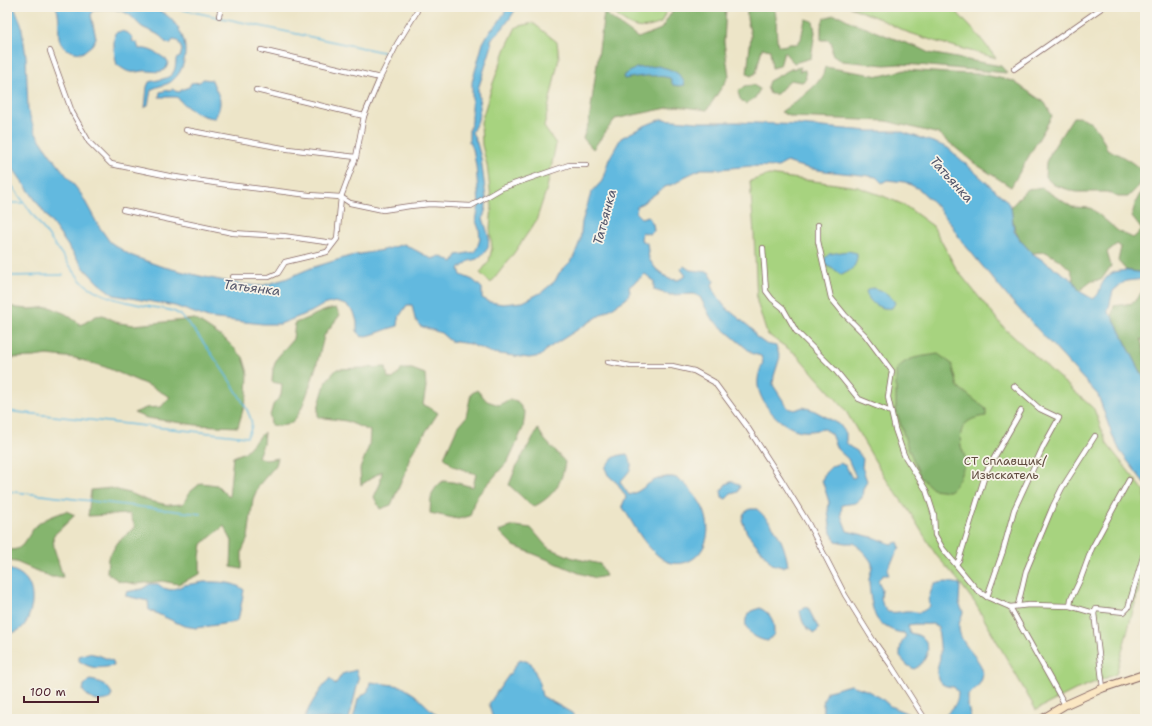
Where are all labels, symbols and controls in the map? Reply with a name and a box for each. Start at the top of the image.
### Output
water label: Татьянка [926,152,977,206]
water label: Татьянка [589,187,620,247]
water label: Татьянка [223,276,281,299]
park label: СТ Сплавщик/ Изыскатель [964,453,1048,483]
scale bar [24,678,98,704]
text: 100 m [30,684,66,700]

